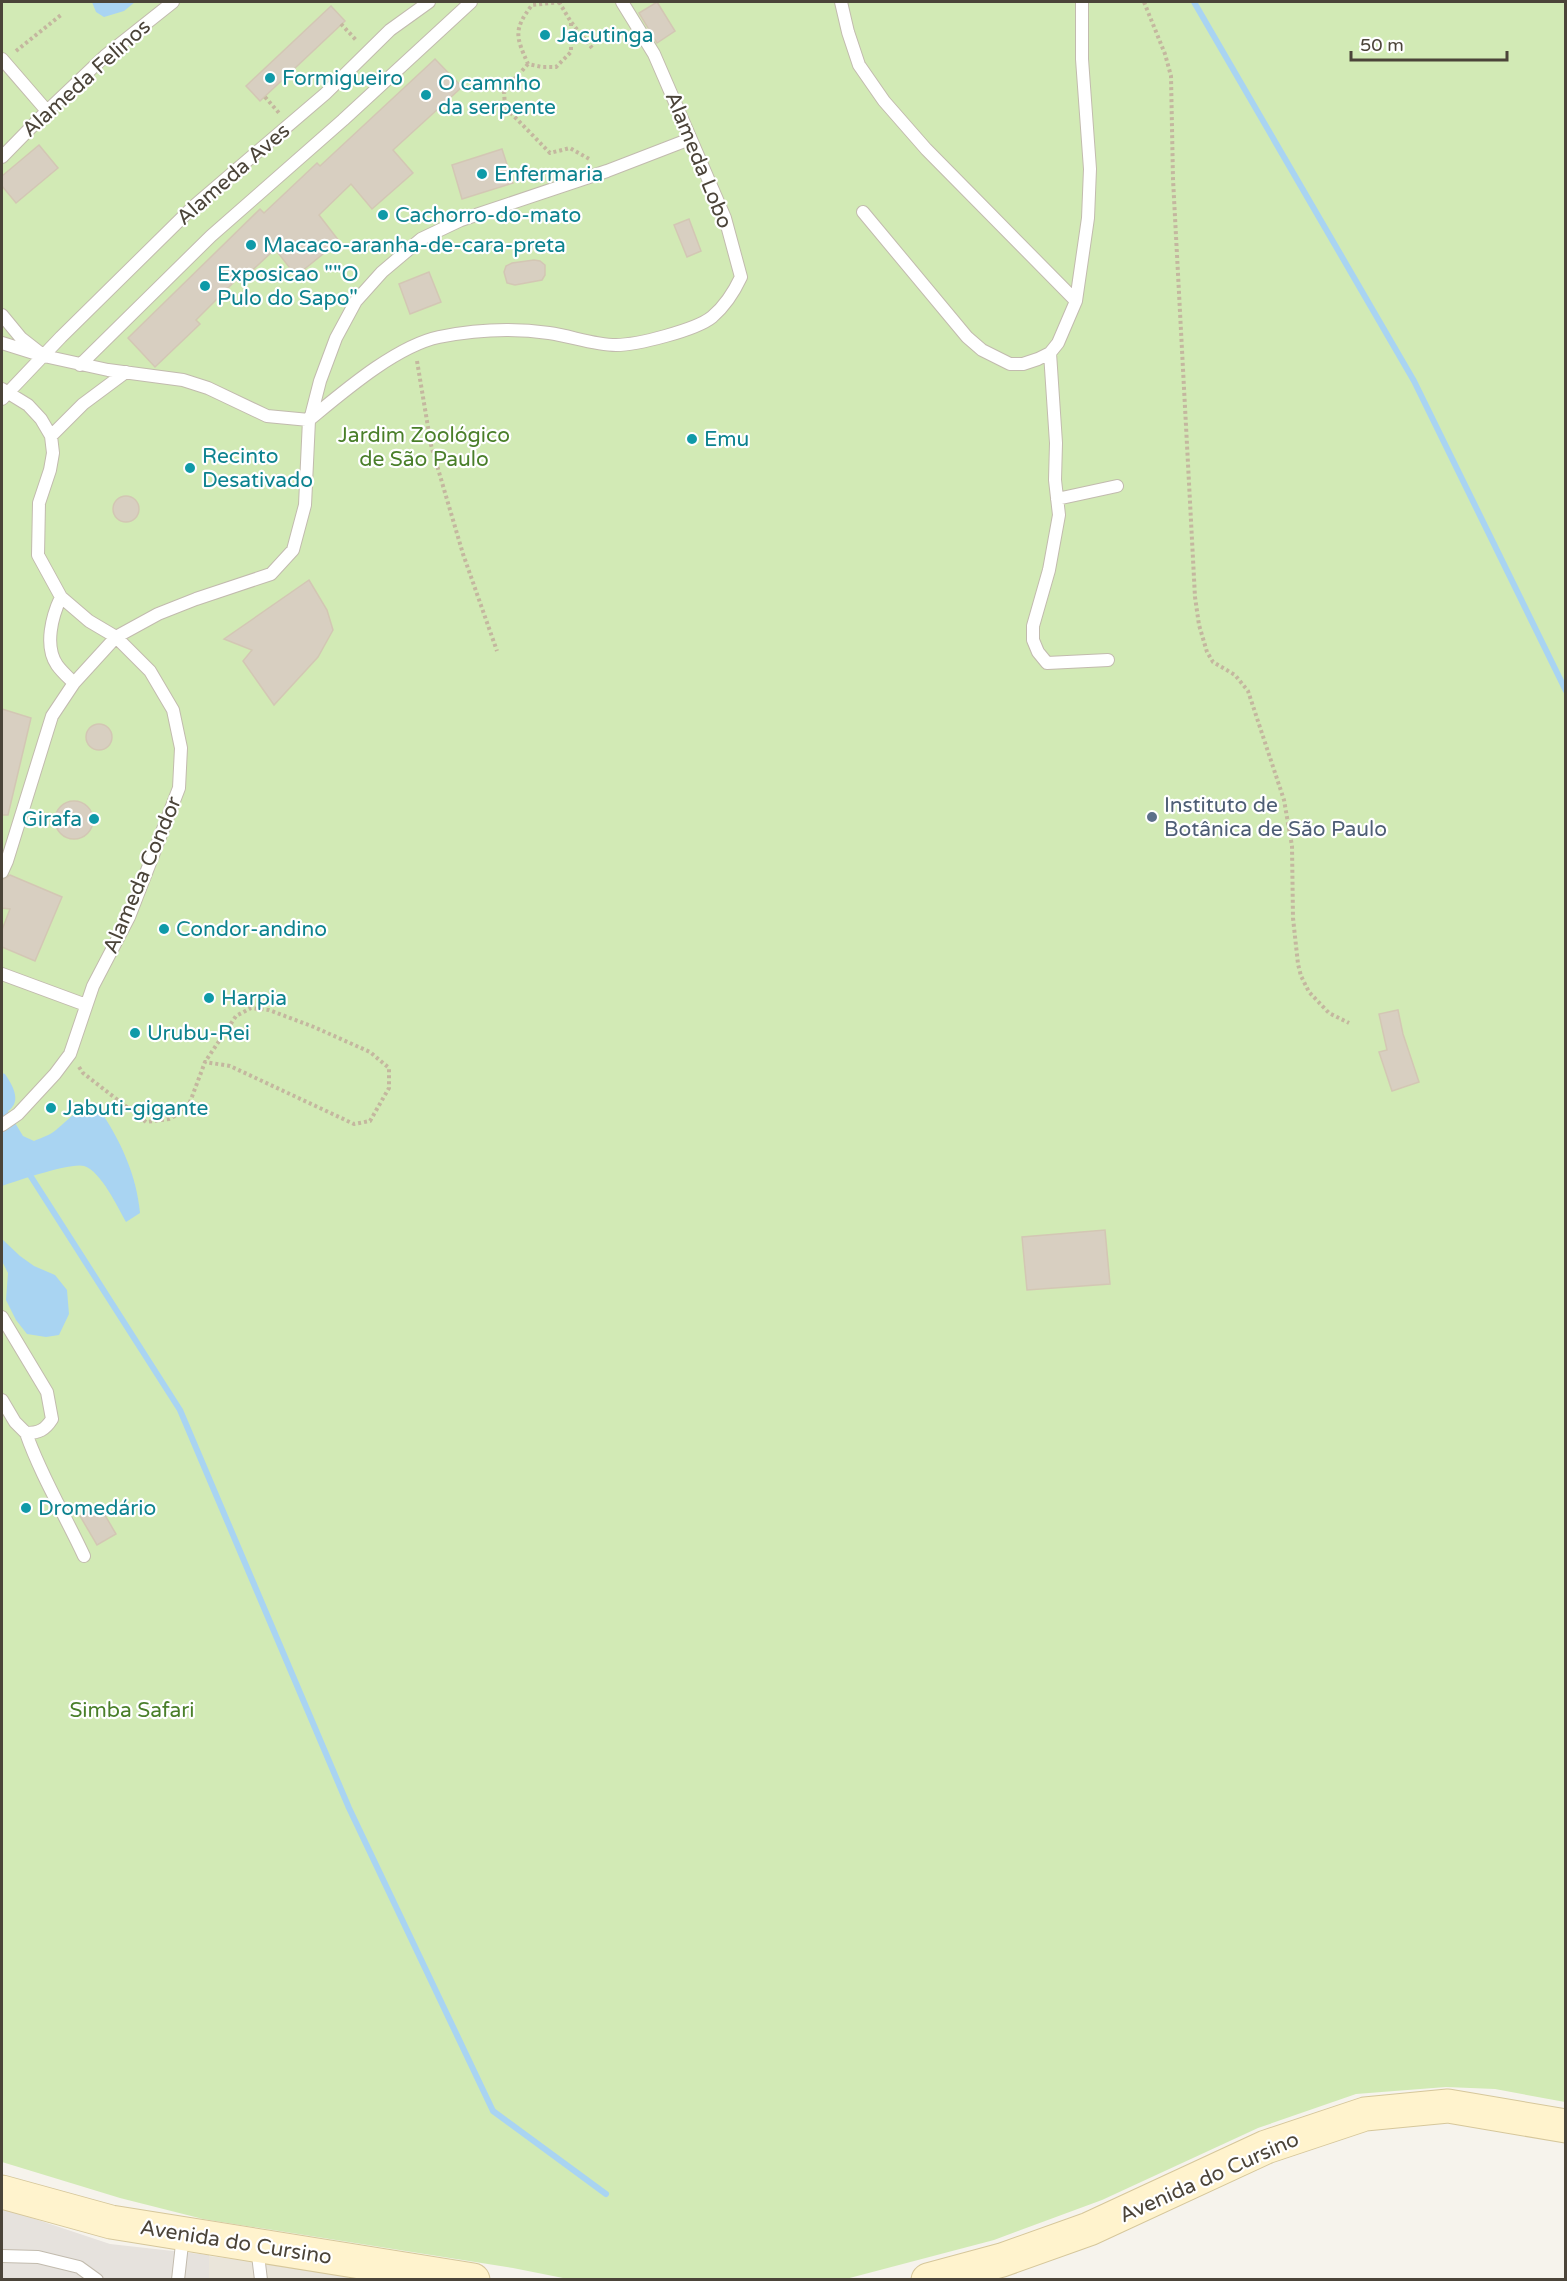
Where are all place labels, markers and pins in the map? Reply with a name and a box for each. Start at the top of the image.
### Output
place label: Jacutinga [557,23,654,48]
marker: Jacutinga [538,28,552,42]
place label: Formigueiro [282,66,403,91]
marker: Formigueiro [263,71,277,85]
place label: O camnho da serpente [438,71,556,120]
marker: O camnho da serpente [419,88,433,102]
place label: Enfermaria [494,162,603,187]
marker: Enfermaria [475,167,489,181]
place label: Cachorro-do-mato [395,203,581,228]
marker: Cachorro-do-mato [376,208,390,222]
place label: Macaco-aranha-de-cara-preta [263,233,566,258]
marker: Macaco-aranha-de-cara-preta [244,238,258,252]
place label: Exposicao ""O Pulo do Sapo" [217,262,359,311]
marker: Exposicao ""O Pulo do Sapo" [198,279,212,293]
place label: Emu [704,427,749,452]
marker: Emu [685,432,699,446]
place label: Recinto Desativado [202,444,313,493]
marker: Recinto Desativado [183,461,197,475]
place label: Instituto de Botânica de São Paulo [1164,793,1387,842]
place label: Girafa [22,807,82,832]
marker: Instituto de Botânica de São Paulo [1145,810,1159,824]
marker: Girafa [87,812,101,826]
place label: Condor-andino [176,917,327,942]
marker: Condor-andino [157,922,171,936]
place label: Harpia [221,986,287,1011]
marker: Harpia [202,991,216,1005]
place label: Urubu-Rei [147,1021,250,1046]
marker: Urubu-Rei [128,1026,142,1040]
place label: Jabuti-gigante [63,1096,208,1121]
marker: Jabuti-gigante [44,1101,58,1115]
place label: Dromedário [38,1496,156,1521]
marker: Dromedário [19,1501,33,1515]

